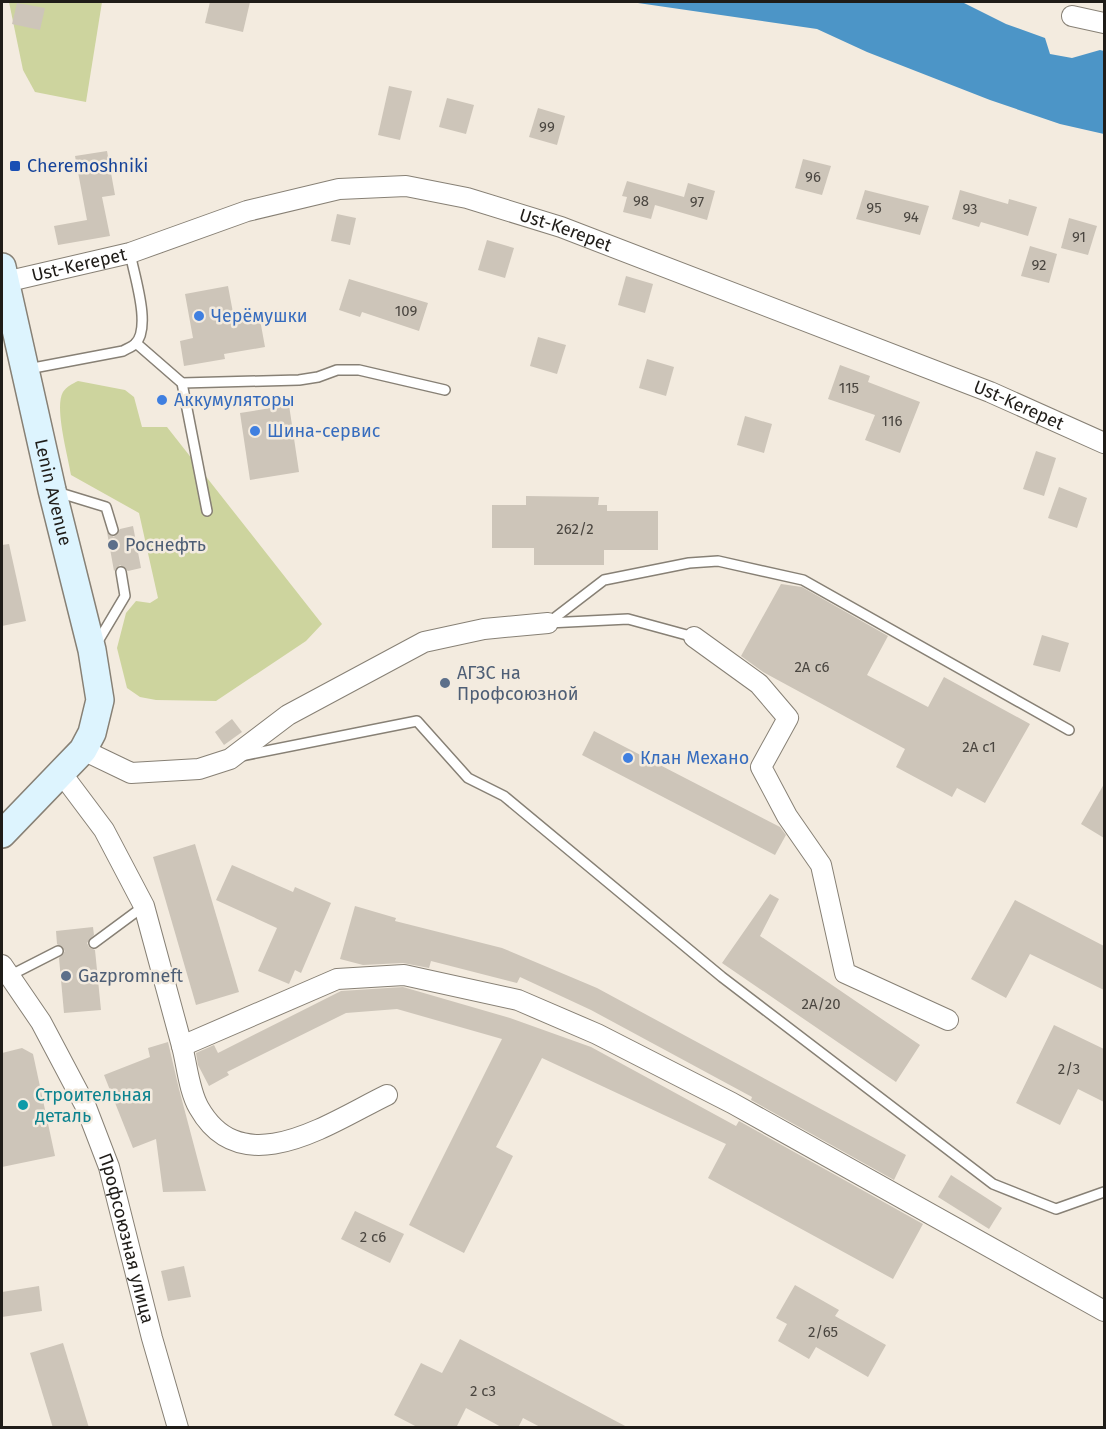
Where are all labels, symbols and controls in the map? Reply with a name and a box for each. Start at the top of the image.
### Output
house number: 99 [539,118,555,136]
place label: Cheremoshniki [27,155,148,177]
marker: Cheremoshniki [8,159,22,173]
house number: 96 [805,168,821,186]
house number: 98 [633,192,649,210]
house number: 97 [690,193,704,211]
house number: 95 [866,199,882,217]
house number: 93 [962,200,978,218]
street label: Ust-Kerepet [516,204,615,257]
house number: 94 [903,208,919,226]
house number: 91 [1072,228,1086,246]
street label: Ust-Kerepet [29,243,129,286]
house number: 92 [1032,256,1046,274]
house number: 109 [395,302,417,320]
place label: Черёмушки [211,305,308,327]
marker: Черёмушки [192,309,206,323]
street label: Ust-Kerepet [970,376,1068,435]
house number: 115 [839,379,859,397]
place label: Аккумуляторы [174,389,295,411]
marker: Аккумуляторы [155,393,169,407]
house number: 116 [882,412,902,430]
place label: Шина-сервис [267,420,381,442]
marker: Шина-сервис [248,424,262,438]
street label: Lenin Avenue [30,437,77,548]
house number: 262/2 [556,520,594,538]
place label: Роснефть [125,534,206,556]
marker: Роснефть [106,538,120,552]
house number: 2А с6 [794,658,830,676]
place label: АГЗС на Профсоюзной [457,662,578,705]
marker: АГЗС на Профсоюзной [438,676,452,690]
house number: 2А с1 [962,738,996,756]
place label: Клан Механо [640,747,749,769]
marker: Клан Механо [621,751,635,765]
place label: Gazpromneft [78,965,183,987]
marker: Gazpromneft [59,969,73,983]
house number: 2А/20 [801,995,841,1013]
house number: 2/3 [1058,1060,1080,1078]
place label: Строительная деталь [35,1084,152,1127]
marker: Строительная деталь [16,1098,30,1112]
street label: Профсоюзная улица [94,1150,159,1326]
house number: 2 с6 [360,1228,386,1246]
house number: 2/65 [808,1323,838,1341]
house number: 2 с3 [470,1382,496,1400]

